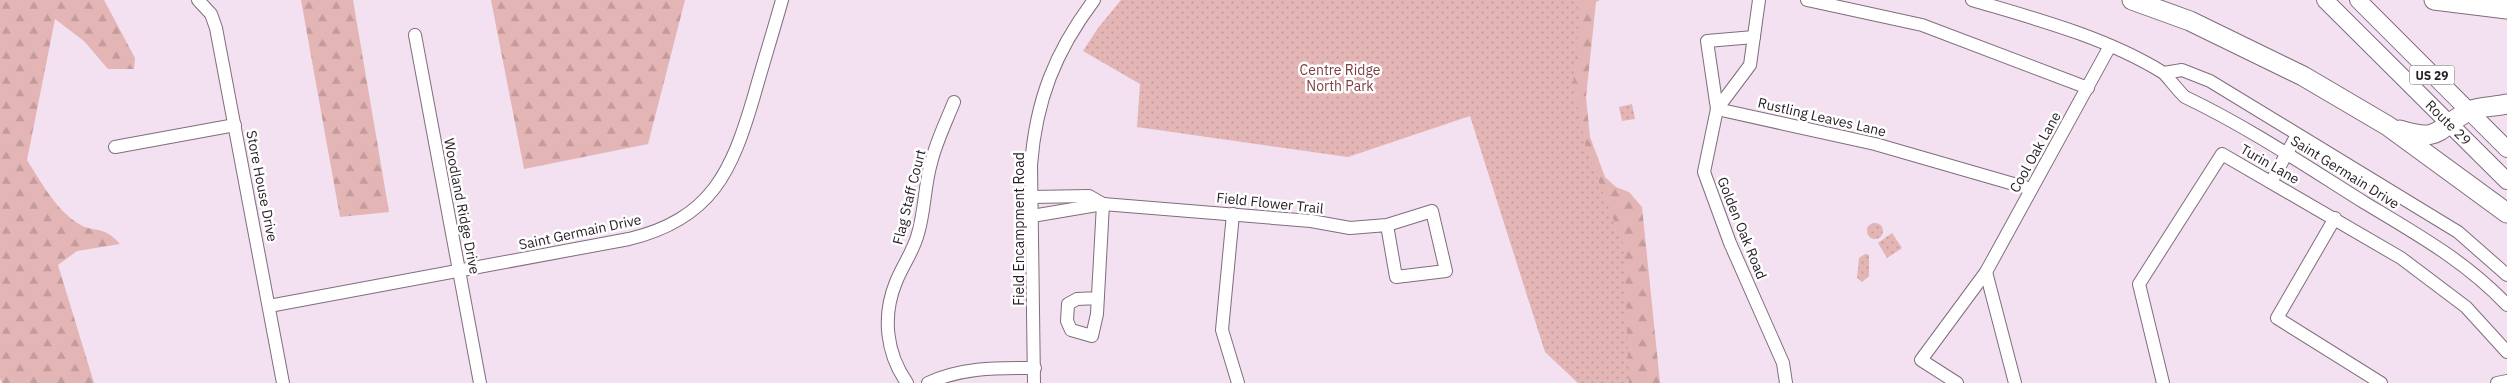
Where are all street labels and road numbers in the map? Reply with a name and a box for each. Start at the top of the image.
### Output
road number: US 29 [2410,66,2454,84]
street label: Rustling Leaves Lane [1756,93,1888,141]
street label: Route 29 [2422,96,2475,149]
street label: Cool Oak Lane [2005,108,2065,196]
street label: Store House Drive [242,129,282,243]
street label: Saint Germain Drive [2287,131,2403,213]
street label: Woodland Ridge Drive [440,136,484,276]
street label: Turin Lane [2237,140,2303,188]
street label: Flag Staff Court [888,148,930,246]
street label: Field Encampment Road [1010,152,1028,306]
street label: Golden Oak Road [1713,174,1771,282]
street label: Field Flower Trail [1216,188,1325,218]
street label: Saint Germain Drive [517,210,643,254]

